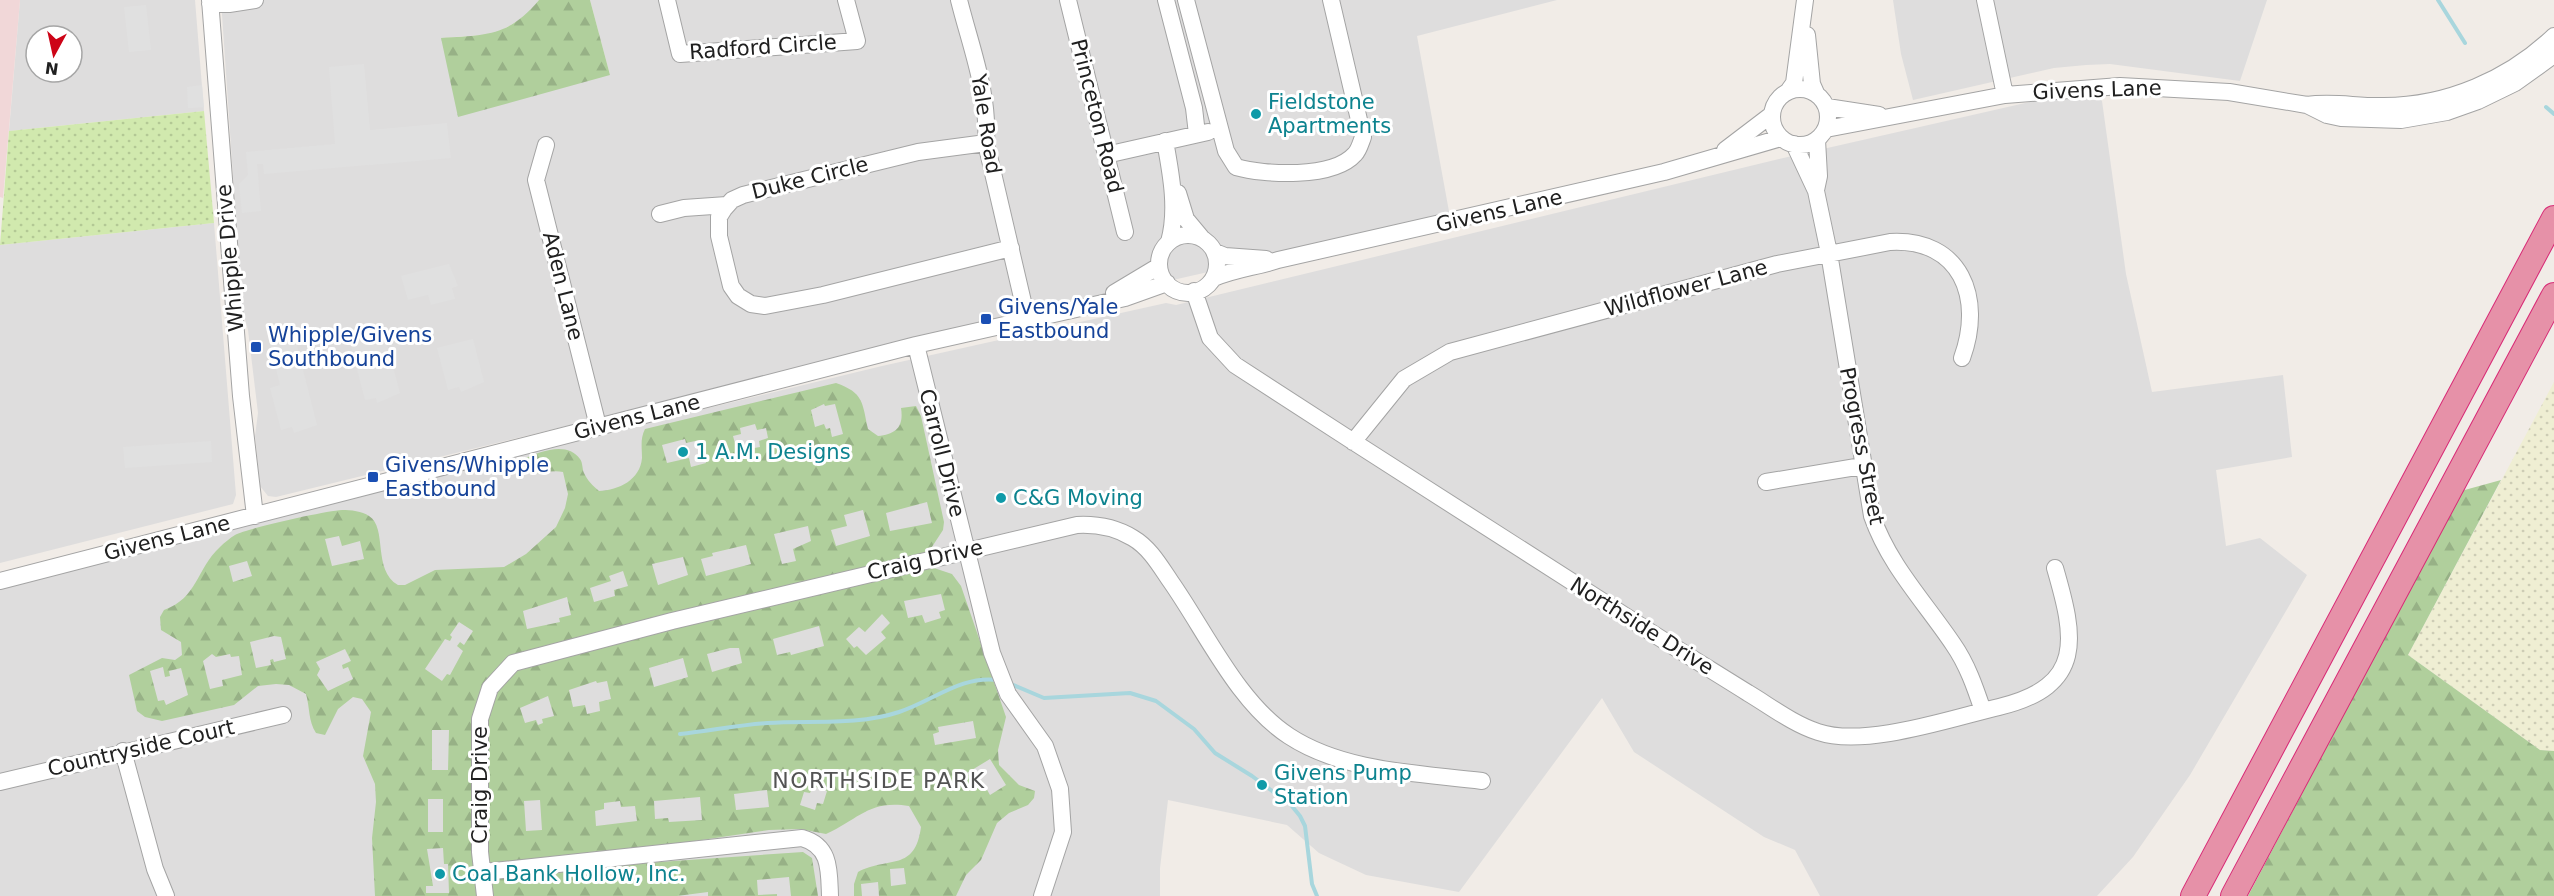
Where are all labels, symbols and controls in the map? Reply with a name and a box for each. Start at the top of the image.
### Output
north arrow [24,24,84,84]
street label: Radford Circle [688,30,838,64]
street label: Princeton Road [1066,36,1128,196]
text: N [44,58,60,79]
street label: Yale Road [966,71,1006,176]
street label: Givens Lane [2032,76,2162,104]
place label: Fieldstone Apartments [1268,90,1391,138]
marker: Fieldstone Apartments [1249,107,1263,121]
street label: Duke Circle [749,152,871,204]
street label: Whipple Drive [212,183,248,333]
street label: Givens Lane [1433,185,1565,237]
street label: Aden Lane [538,229,588,343]
street label: Wildflower Lane [1602,255,1770,321]
place label: Givens/Yale Eastbound [998,295,1118,343]
marker: Givens/Yale Eastbound [979,312,993,326]
place label: Whipple/Givens Southbound [268,323,432,371]
marker: Whipple/Givens Southbound [249,340,263,354]
street label: Progress Street [1835,365,1889,527]
street label: Carroll Drive [914,386,970,520]
street label: Givens Lane [571,390,703,444]
place label: 1 A.M. Designs [695,440,851,464]
marker: 1 A.M. Designs [676,445,690,459]
place label: Givens/Whipple Eastbound [385,453,549,501]
marker: Givens/Whipple Eastbound [366,470,380,484]
place label: C&G Moving [1013,486,1143,510]
marker: C&G Moving [994,491,1008,505]
street label: Givens Lane [101,511,233,565]
street label: Craig Drive [865,535,985,585]
street label: Northside Drive [1566,572,1718,680]
street label: Countryside Court [45,715,237,781]
street label: Craig Drive [468,726,492,844]
place label: Givens Pump Station [1274,761,1412,809]
district label: NORTHSIDE PARK [772,768,986,793]
marker: Givens Pump Station [1255,778,1269,792]
place label: Coal Bank Hollow, Inc. [452,862,686,886]
marker: Coal Bank Hollow, Inc. [433,867,447,881]

